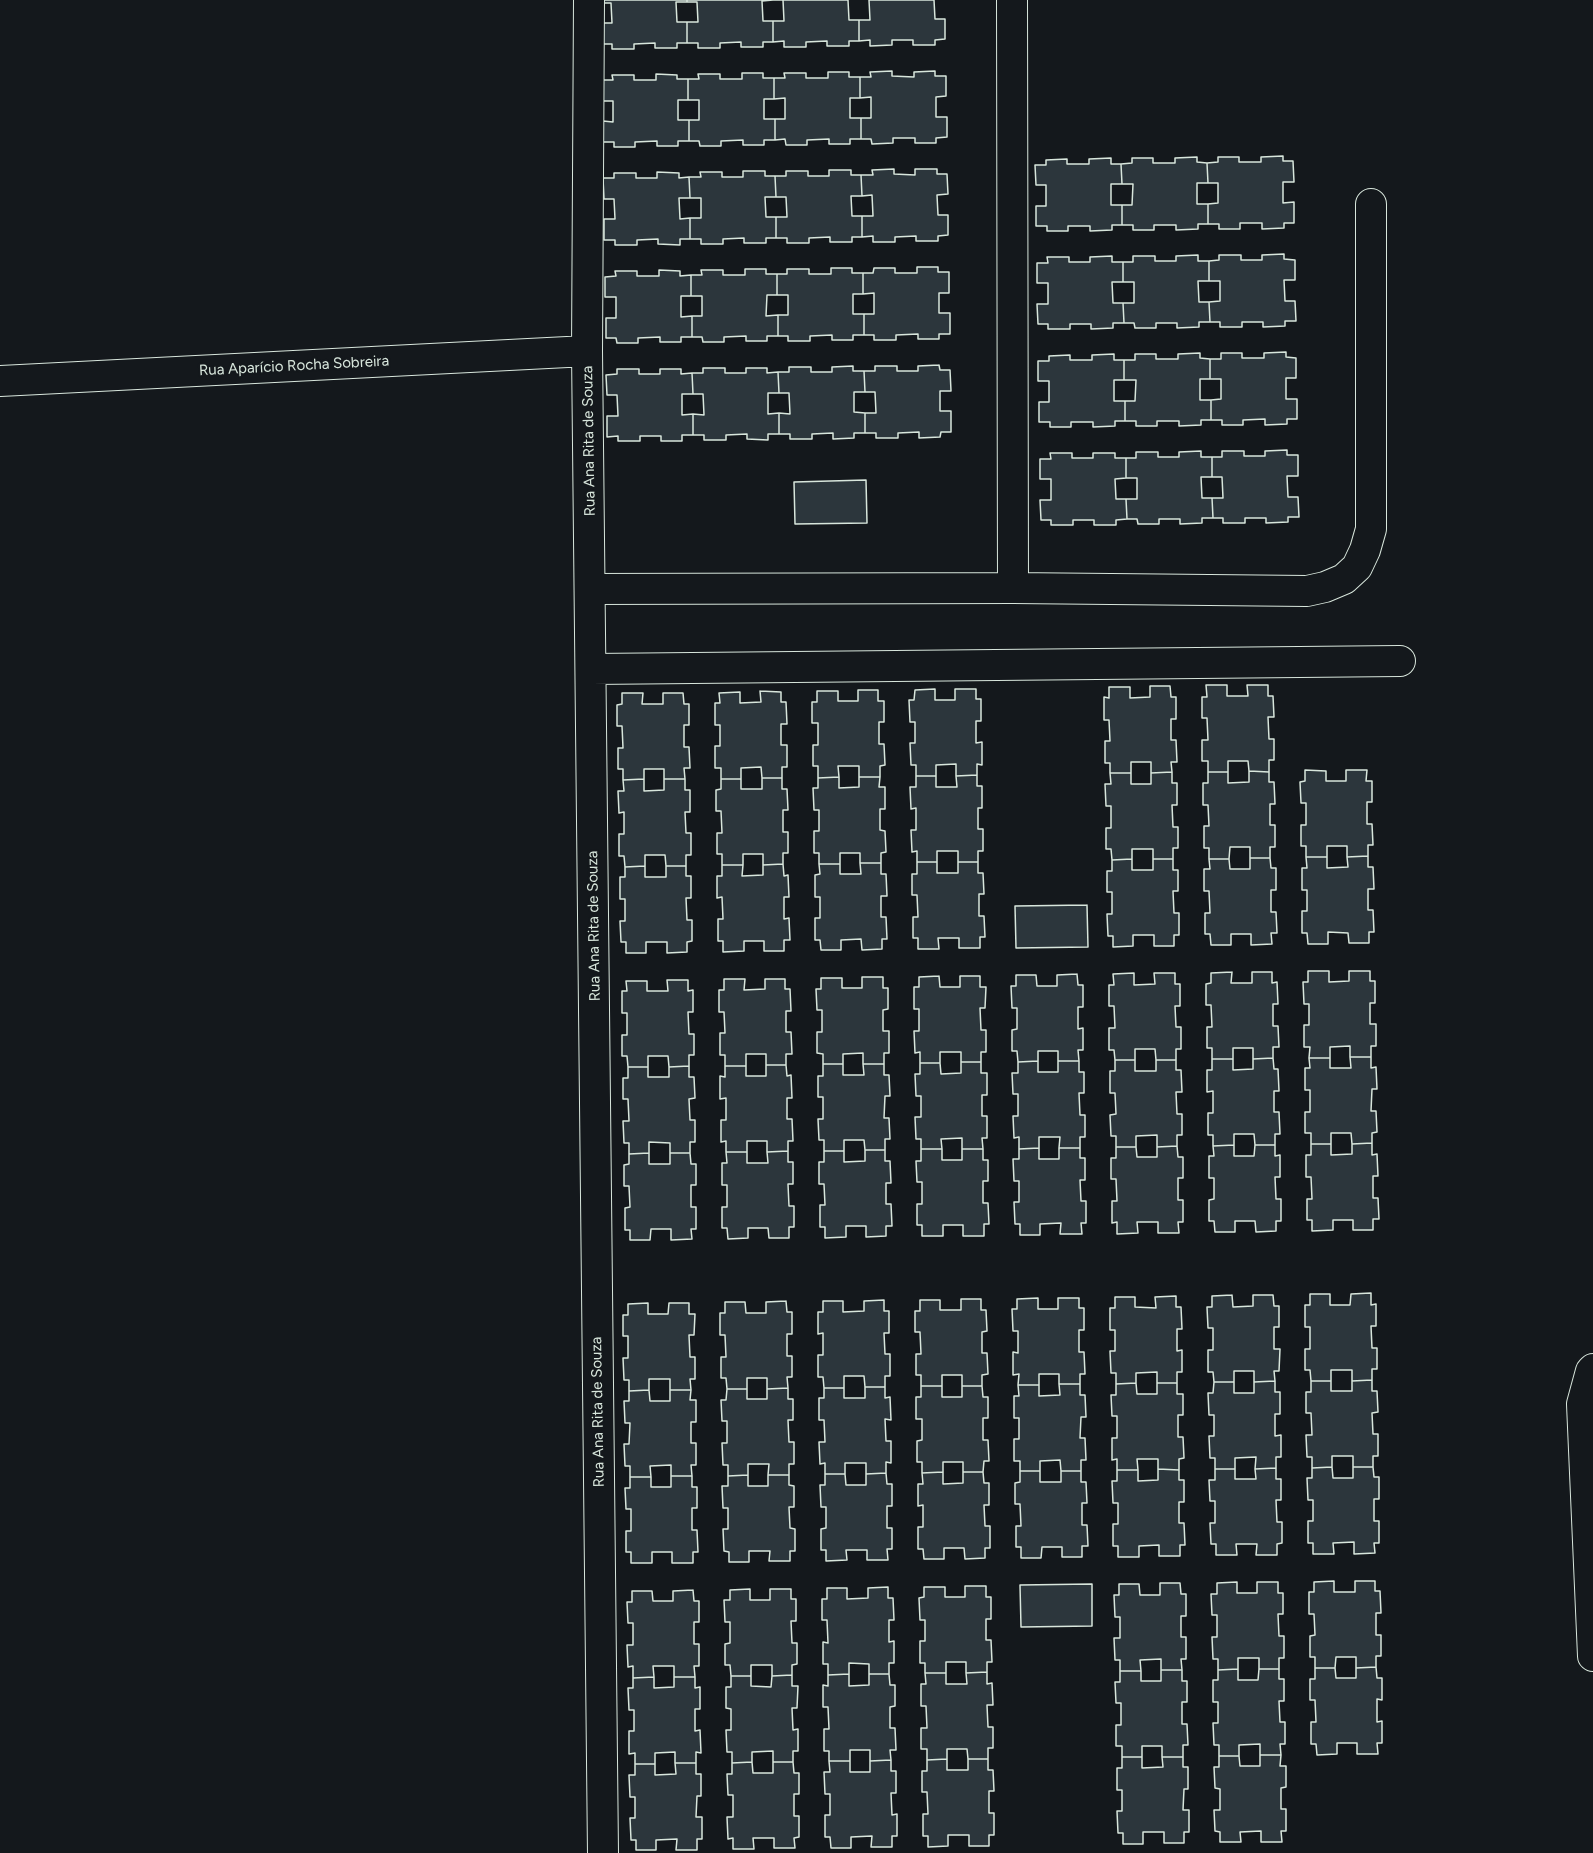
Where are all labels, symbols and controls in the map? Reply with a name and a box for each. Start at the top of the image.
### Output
street label: Rua Aparício Rocha Sobreira [198,352,390,380]
street label: Rua Ana Rita de Souza [579,365,599,517]
street label: Rua Ana Rita de Souza [584,850,604,1002]
street label: Rua Ana Rita de Souza [588,1336,608,1488]

